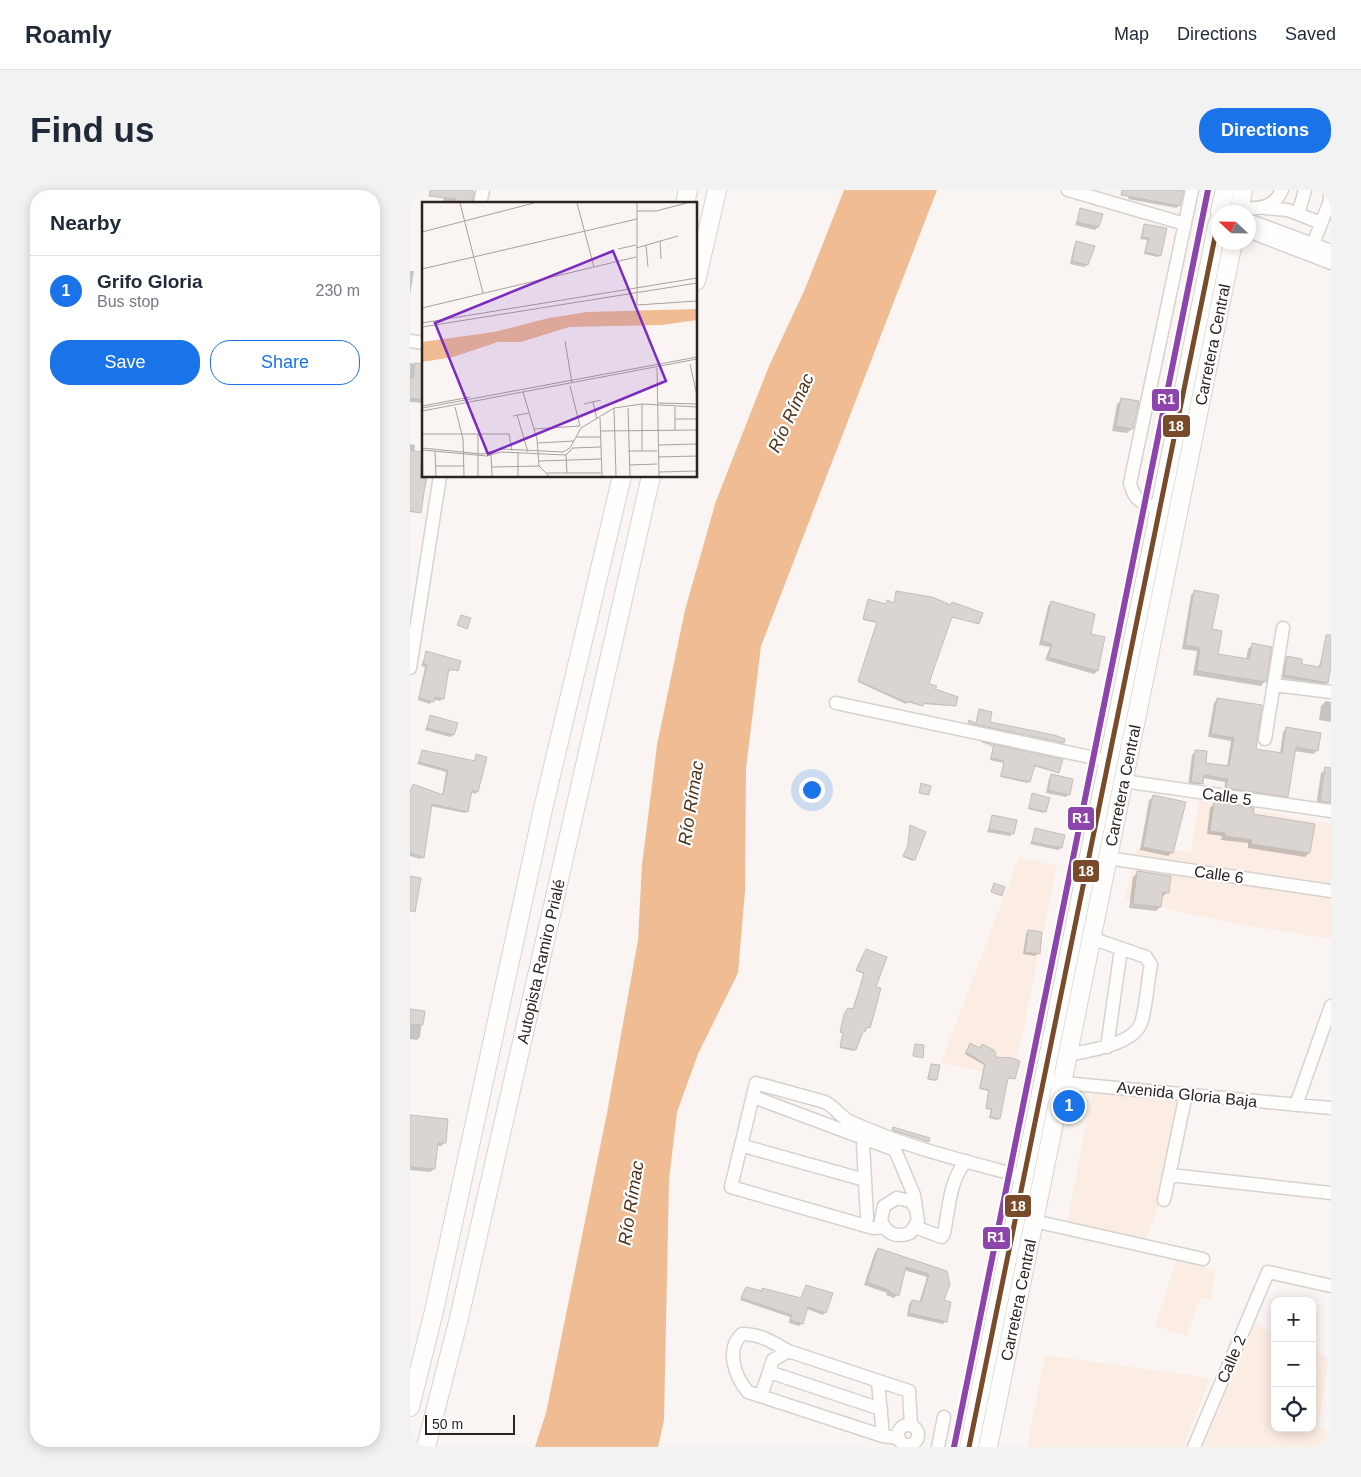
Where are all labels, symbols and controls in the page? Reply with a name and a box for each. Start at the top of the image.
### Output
text: Roamly [25,21,112,48]
text: Map [1114,24,1149,44]
text: Directions [1177,24,1257,44]
text: Saved [1285,24,1336,44]
button: Directions [1199,108,1331,153]
text: Find us [30,110,154,149]
inset map [422,202,698,478]
north arrow [1211,205,1256,250]
text: Nearby [50,211,121,234]
text: Grifo Gloria [97,271,203,292]
text: 1 [62,282,70,299]
text: 230 m [316,282,360,299]
street label: Carretera Central [1192,282,1233,407]
text: Bus stop [97,293,159,310]
button: Save [50,340,200,385]
button: Share [210,340,360,385]
water label: Río Rímac [764,370,818,456]
line badge: R1 [1151,388,1180,412]
text: R1 [1157,391,1175,407]
line badge: 18 [1162,414,1191,438]
text: 18 [1168,418,1184,434]
street label: Carretera Central [1102,723,1144,848]
water label: Río Rímac [674,759,708,847]
your location [799,777,825,803]
street label: Calle 5 [1201,785,1253,808]
line badge: R1 [1067,806,1095,831]
text: R1 [1072,810,1090,826]
line badge: 18 [1072,859,1100,883]
text: 18 [1078,863,1094,879]
street label: Calle 6 [1193,863,1245,886]
street label: Autopista Ramiro Prialé [514,877,568,1045]
street label: Avenida Gloria Baja [1116,1079,1258,1110]
pin: 1 [1053,1087,1085,1125]
water label: Río Rímac [614,1159,648,1247]
line badge: 18 [1004,1194,1032,1218]
text: 18 [1010,1198,1026,1214]
line badge: R1 [982,1226,1011,1250]
text: R1 [987,1229,1005,1245]
street label: Carretera Central [998,1238,1039,1362]
map controls [1271,1297,1316,1432]
button: + [1271,1297,1316,1342]
street label: Calle 2 [1214,1333,1249,1385]
button: − [1271,1342,1316,1387]
button: locate [1271,1387,1316,1432]
scale bar [425,1412,515,1435]
text: 50 m [432,1416,463,1432]

